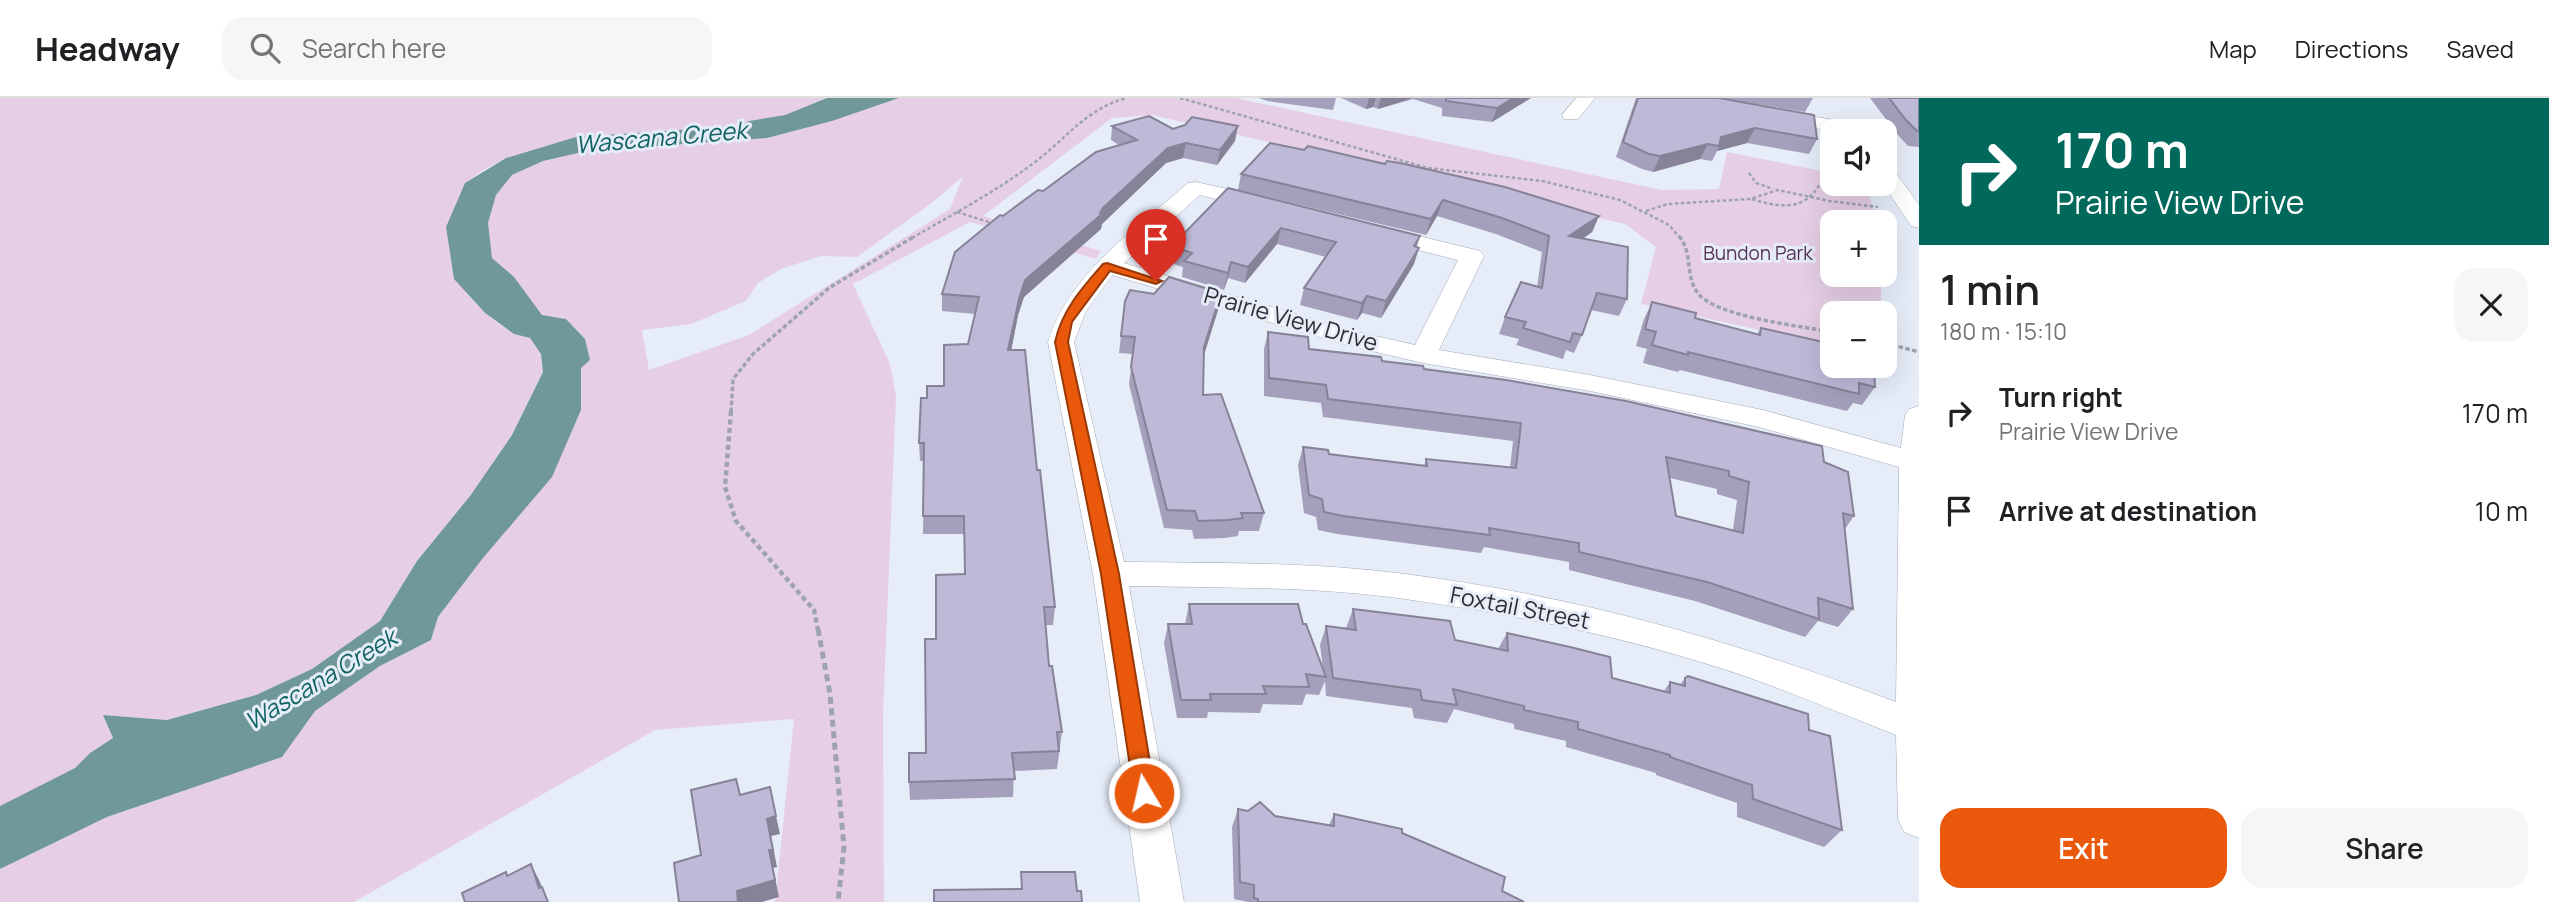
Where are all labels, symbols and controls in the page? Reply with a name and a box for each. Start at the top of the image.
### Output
search box [222,17,712,80]
text: Headway [35,26,180,71]
icon: search [246,29,284,67]
text: Search here [302,30,446,66]
text: Map [2209,32,2257,65]
text: Directions [2295,32,2408,65]
text: Saved [2446,32,2514,65]
water label: Wascana Creek [574,112,751,160]
text: 170 m [2055,116,2189,183]
map controls [1820,119,1897,378]
button: sound [1820,119,1897,196]
icon: right [1940,126,2031,217]
text: Prairie View Drive [2055,180,2305,224]
pin [1126,209,1186,281]
button: + [1820,210,1897,287]
icon: arrive [1137,220,1175,258]
park label: Bundon Park [1703,240,1813,266]
text: 1 min [1940,260,2040,318]
button: close [2454,268,2528,342]
street label: Prairie View Drive [1201,278,1382,358]
button: − [1820,301,1897,378]
text: 180 m · 15:10 [1940,315,2067,347]
text: Turn right [1999,379,2123,415]
icon: right [1940,394,1978,432]
text: 170 m [2462,395,2528,431]
text: Prairie View Drive [1999,415,2178,447]
icon: arrive [1940,492,1978,530]
text: Arrive at destination [1999,493,2257,529]
text: 10 m [2475,493,2528,529]
street label: Foxtail Street [1448,578,1593,636]
water label: Wascana Creek [238,619,405,737]
position arrow [1107,756,1181,830]
button: Exit [1940,808,2227,888]
button: Share [2241,808,2528,888]

